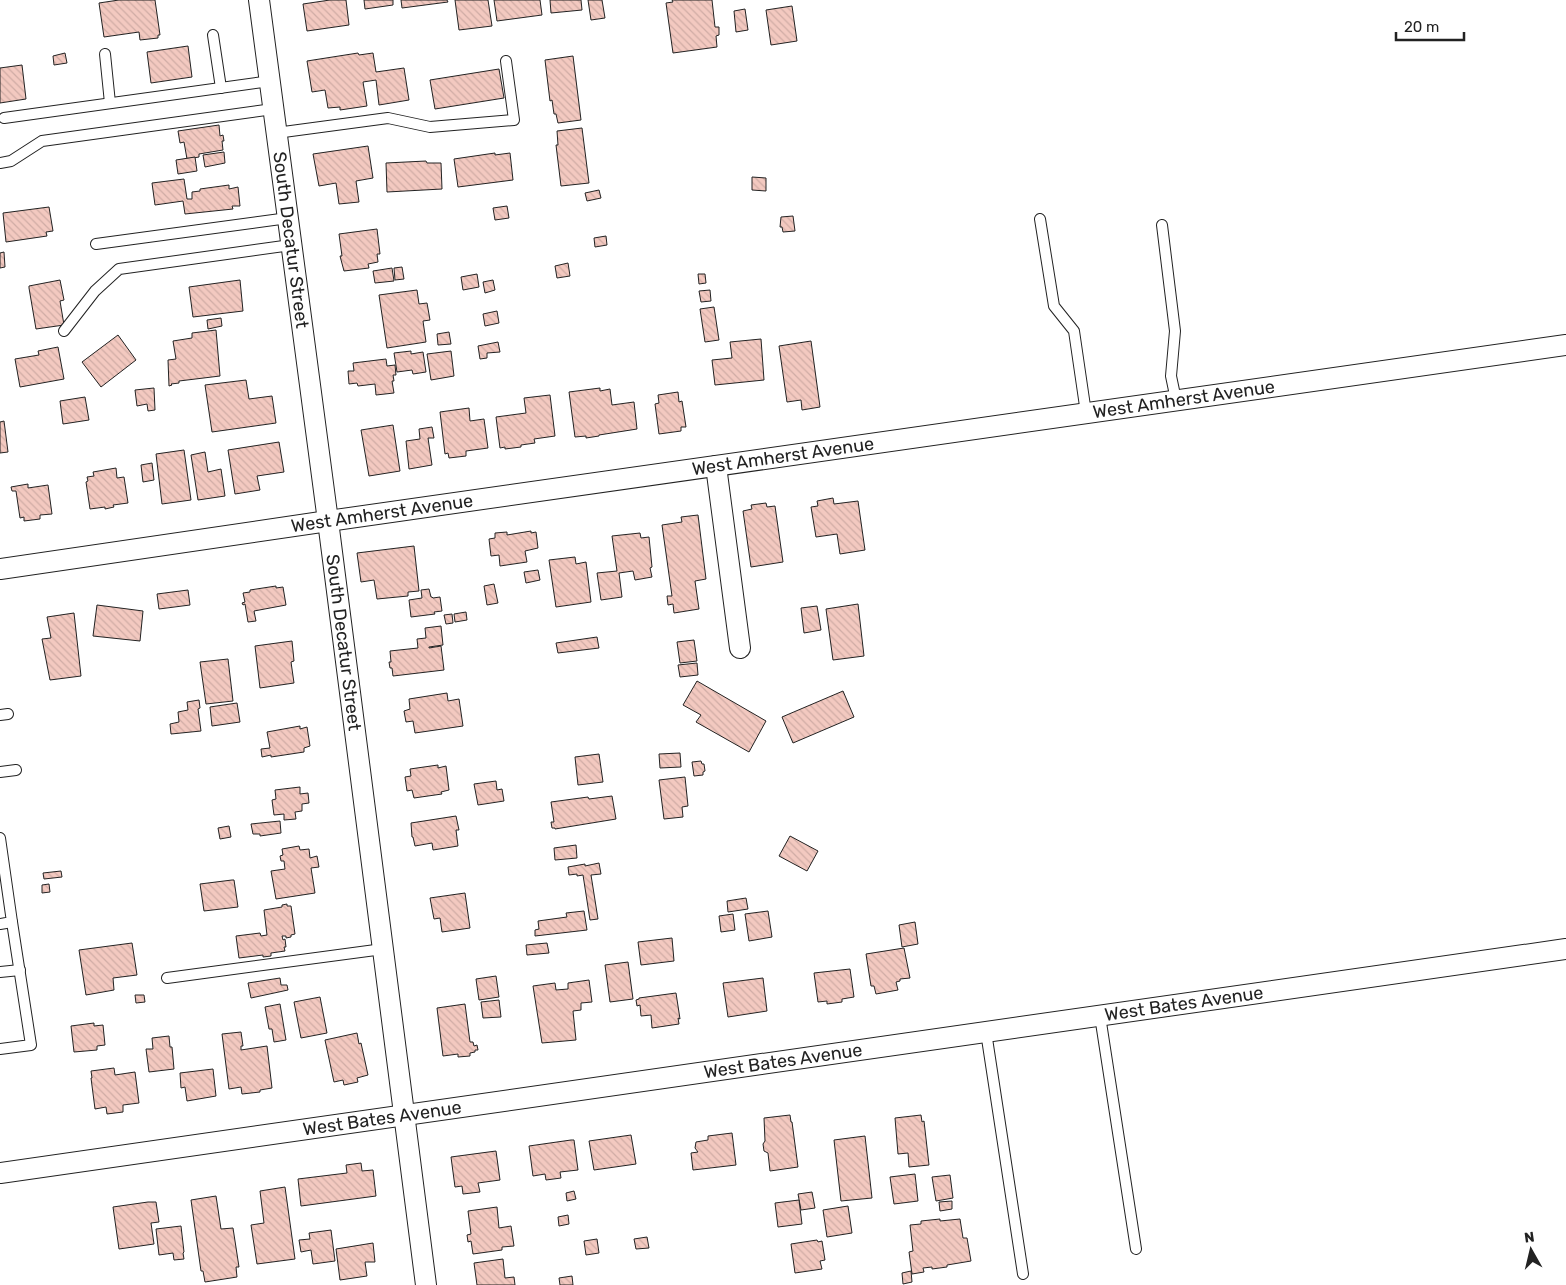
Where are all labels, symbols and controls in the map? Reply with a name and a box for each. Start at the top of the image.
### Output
scale bar [1396,10,1464,42]
text: 20 m [1404,18,1439,36]
street label: South Decatur Street [268,150,313,330]
street label: West Amherst Avenue [1091,376,1276,423]
street label: West Amherst Avenue [691,433,875,480]
street label: West Amherst Avenue [290,490,474,537]
street label: South Decatur Street [321,553,366,732]
street label: West Bates Avenue [1103,981,1265,1026]
street label: West Bates Avenue [702,1039,864,1083]
street label: West Bates Avenue [301,1096,463,1141]
north arrow [1506,1225,1556,1275]
text: N [1523,1229,1535,1247]

